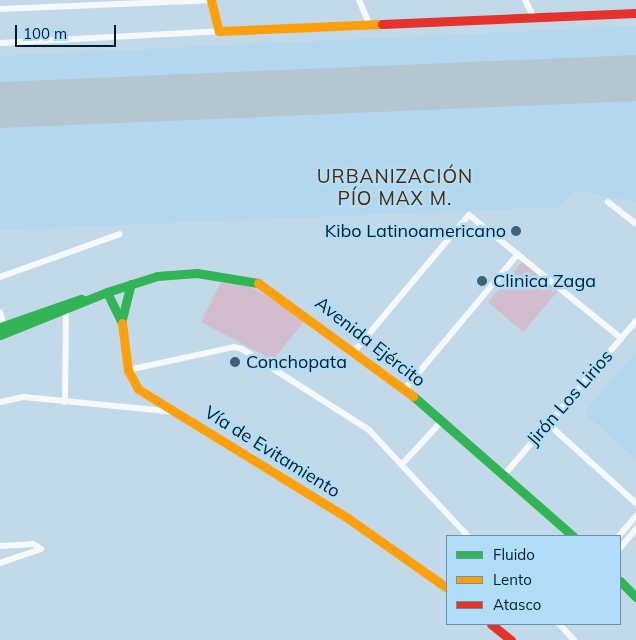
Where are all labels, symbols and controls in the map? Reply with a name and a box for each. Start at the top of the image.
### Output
scale bar [18,15,119,47]
text: 100 m [23,24,67,43]
district label: URBANIZACIÓN PÍO MAX M. [315,166,475,210]
place label: Kibo Latinoamericano [325,220,506,242]
marker: Kibo Latinoamericano [510,225,522,237]
place label: Clinica Zaga [493,270,596,292]
marker: Clinica Zaga [475,274,489,288]
street label: Avenida Ejército [311,292,429,392]
street label: Jirón Los Lirios [523,346,617,450]
place label: Conchopata [246,351,347,373]
marker: Conchopata [228,355,242,369]
street label: Vía de Evitamiento [200,402,344,502]
legend [446,535,621,625]
text: Fluido [493,545,535,564]
text: Lento [493,570,532,589]
text: Atasco [493,595,541,614]

